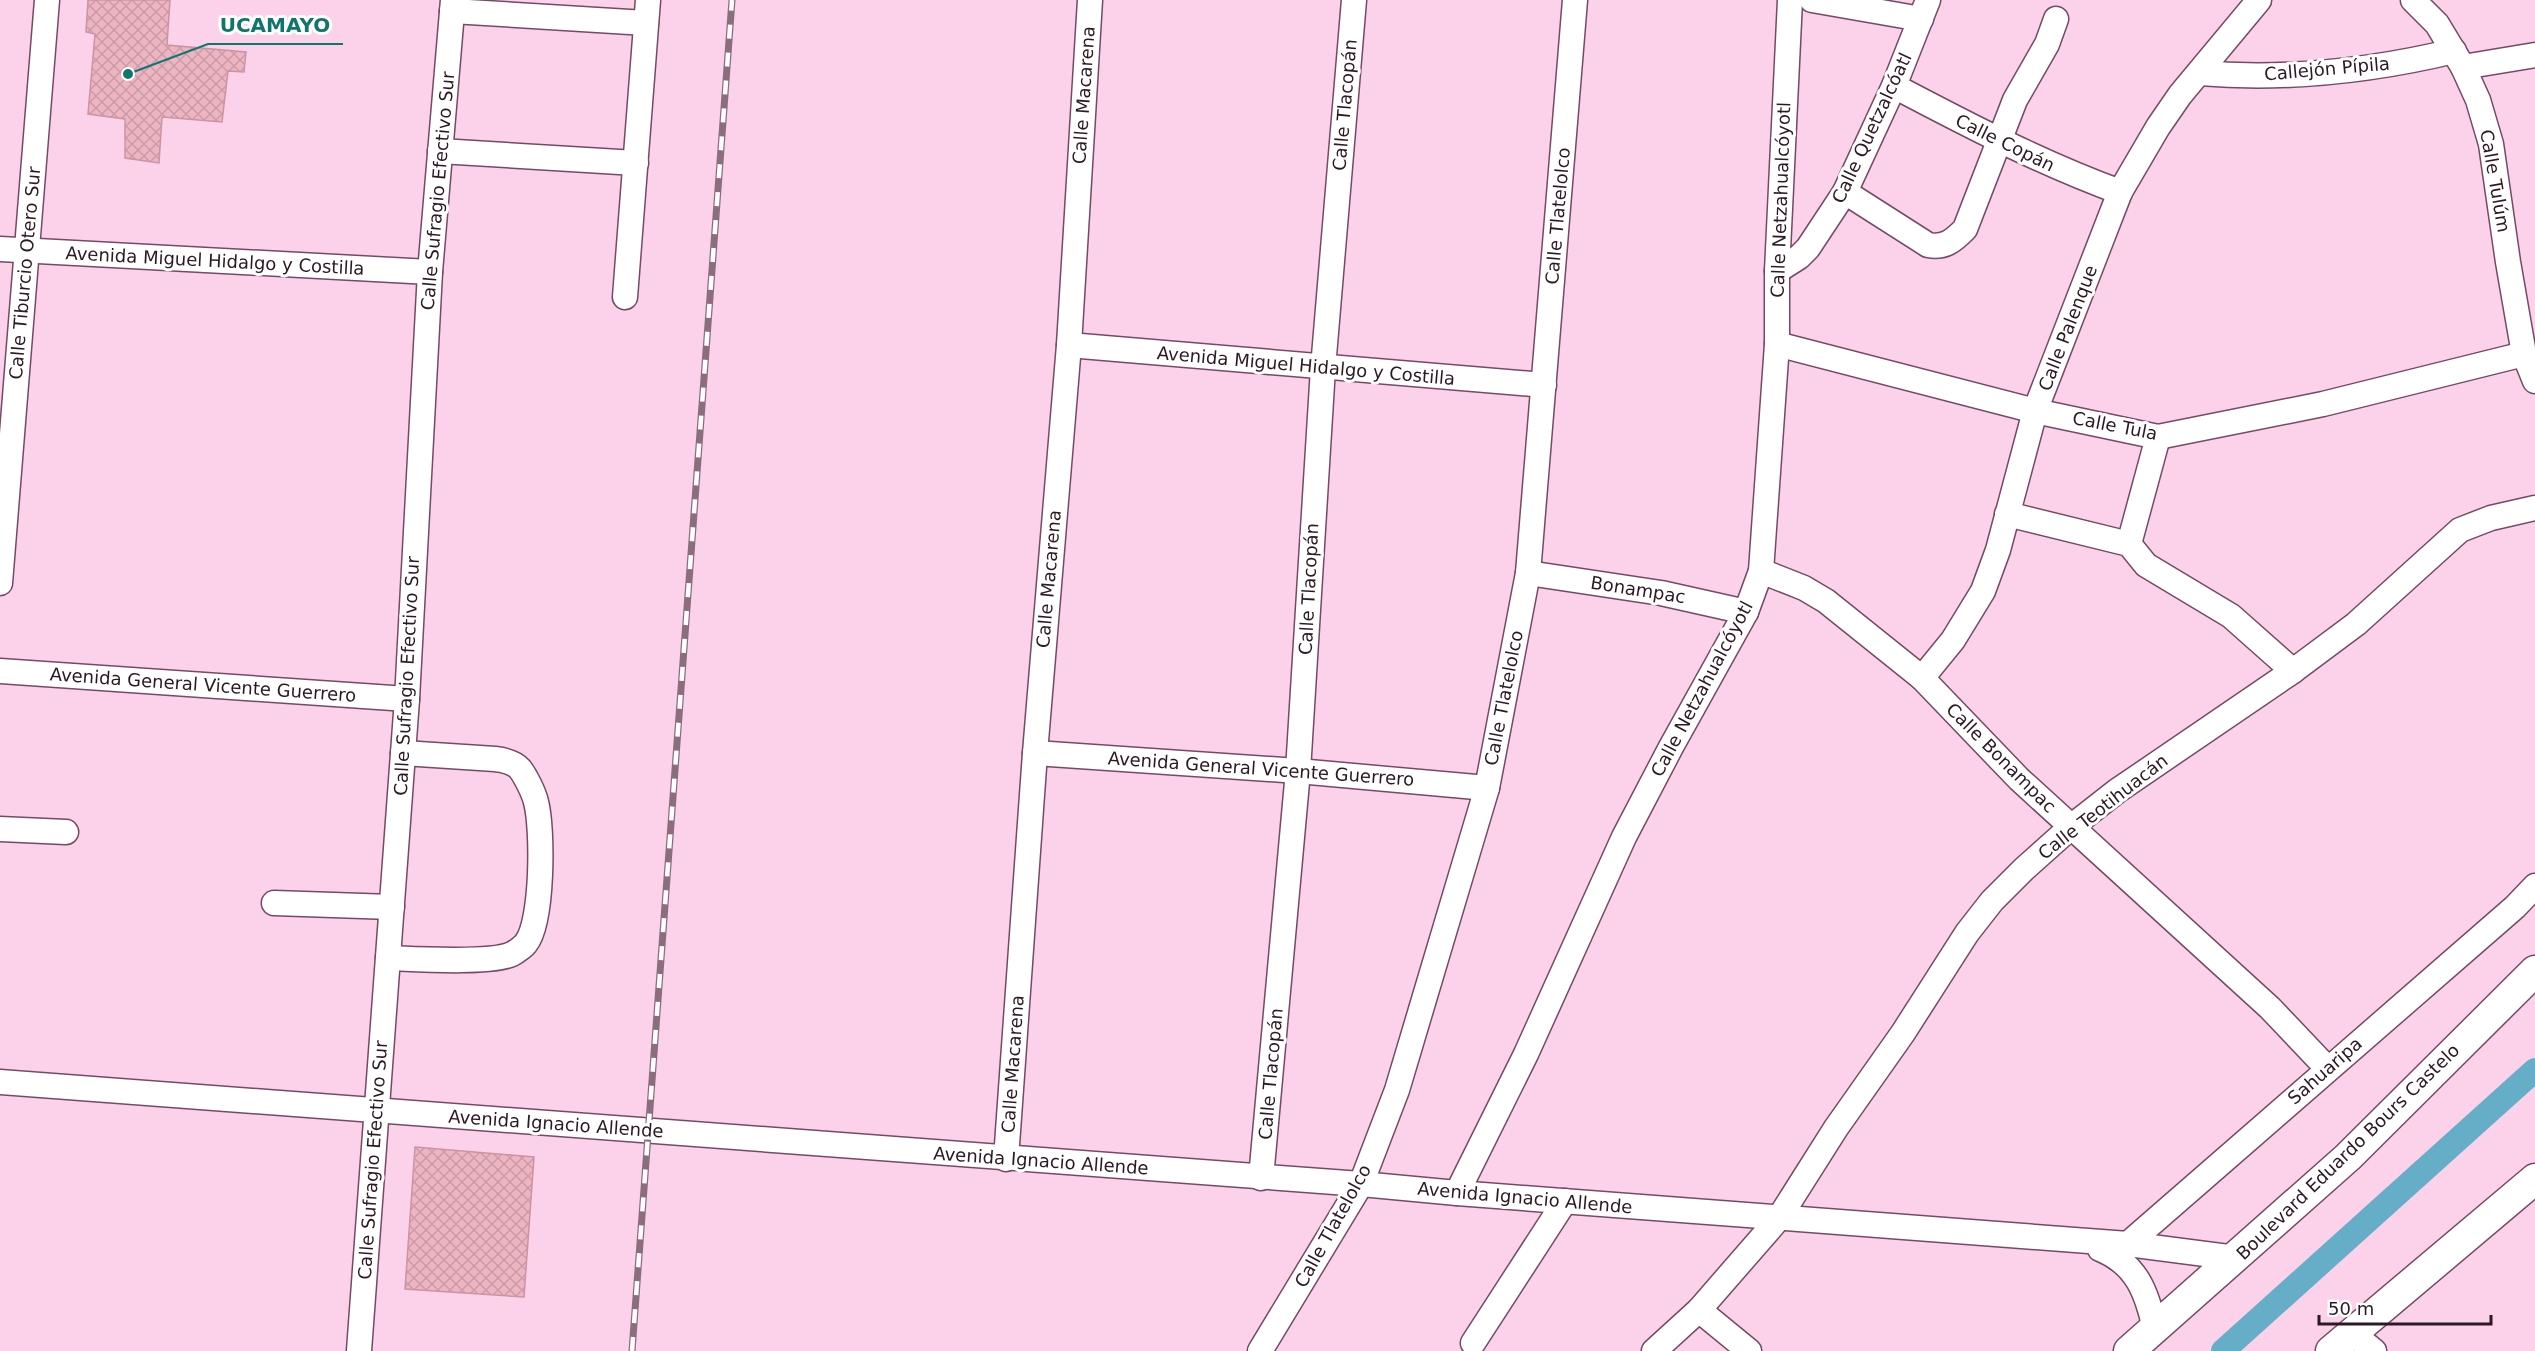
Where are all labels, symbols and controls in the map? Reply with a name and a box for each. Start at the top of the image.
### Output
callout: UCAMAYO [208,6,343,44]
text: UCAMAYO [220,13,330,37]
street label: Calle Macarena [1068,25,1099,165]
street label: Calle Tlacopán [1328,38,1361,172]
street label: Calle Quetzalcóatl [1827,49,1916,206]
street label: Callejón Pípila [2263,53,2391,84]
street label: Calle Sufragio Efectivo Sur [417,70,458,311]
street label: Calle Netzahualcóyotl [1767,102,1794,298]
street label: Calle Copán [1952,109,2058,176]
street label: Calle Tulúm [2476,128,2515,234]
street label: Calle Tlatelolco [1541,147,1574,285]
street label: Calle Tiburcio Otero Sur [5,165,44,380]
street label: Avenida Miguel Hidalgo y Costilla [65,242,365,279]
street label: Calle Palenque [2034,262,2101,394]
street label: Avenida Miguel Hidalgo y Costilla [1156,342,1456,389]
street label: Calle Tula [2071,407,2159,444]
street label: Calle Macarena [1032,509,1065,649]
street label: Calle Tlacopán [1295,522,1322,656]
street label: Calle Sufragio Efectivo Sur [390,555,423,796]
street label: Bonampac [1589,572,1687,607]
street label: Calle Netzahualcóyotl [1646,597,1757,780]
street label: Calle Tlatelolco [1480,628,1527,767]
street label: Avenida General Vicente Guerrero [49,663,357,706]
street label: Calle Bonampac [1942,699,2060,817]
street label: Avenida General Vicente Guerrero [1107,747,1415,790]
street label: Calle Teotihuacán [2034,749,2172,864]
street label: Calle Macarena [997,994,1028,1134]
street label: Calle Tlacopán [1254,1007,1287,1141]
street label: Sahuaripa [2283,1033,2366,1108]
street label: Calle Sufragio Efectivo Sur [354,1039,391,1280]
street label: Boulevard Eduardo Bours Castelo [2232,1039,2463,1264]
street label: Avenida Ignacio Allende [448,1106,664,1141]
street label: Avenida Ignacio Allende [933,1143,1149,1178]
street label: Calle Tlatelolco [1290,1161,1375,1291]
street label: Avenida Ignacio Allende [1417,1178,1633,1217]
scale bar [2319,1288,2492,1326]
text: 50 m [2328,1298,2374,1319]

